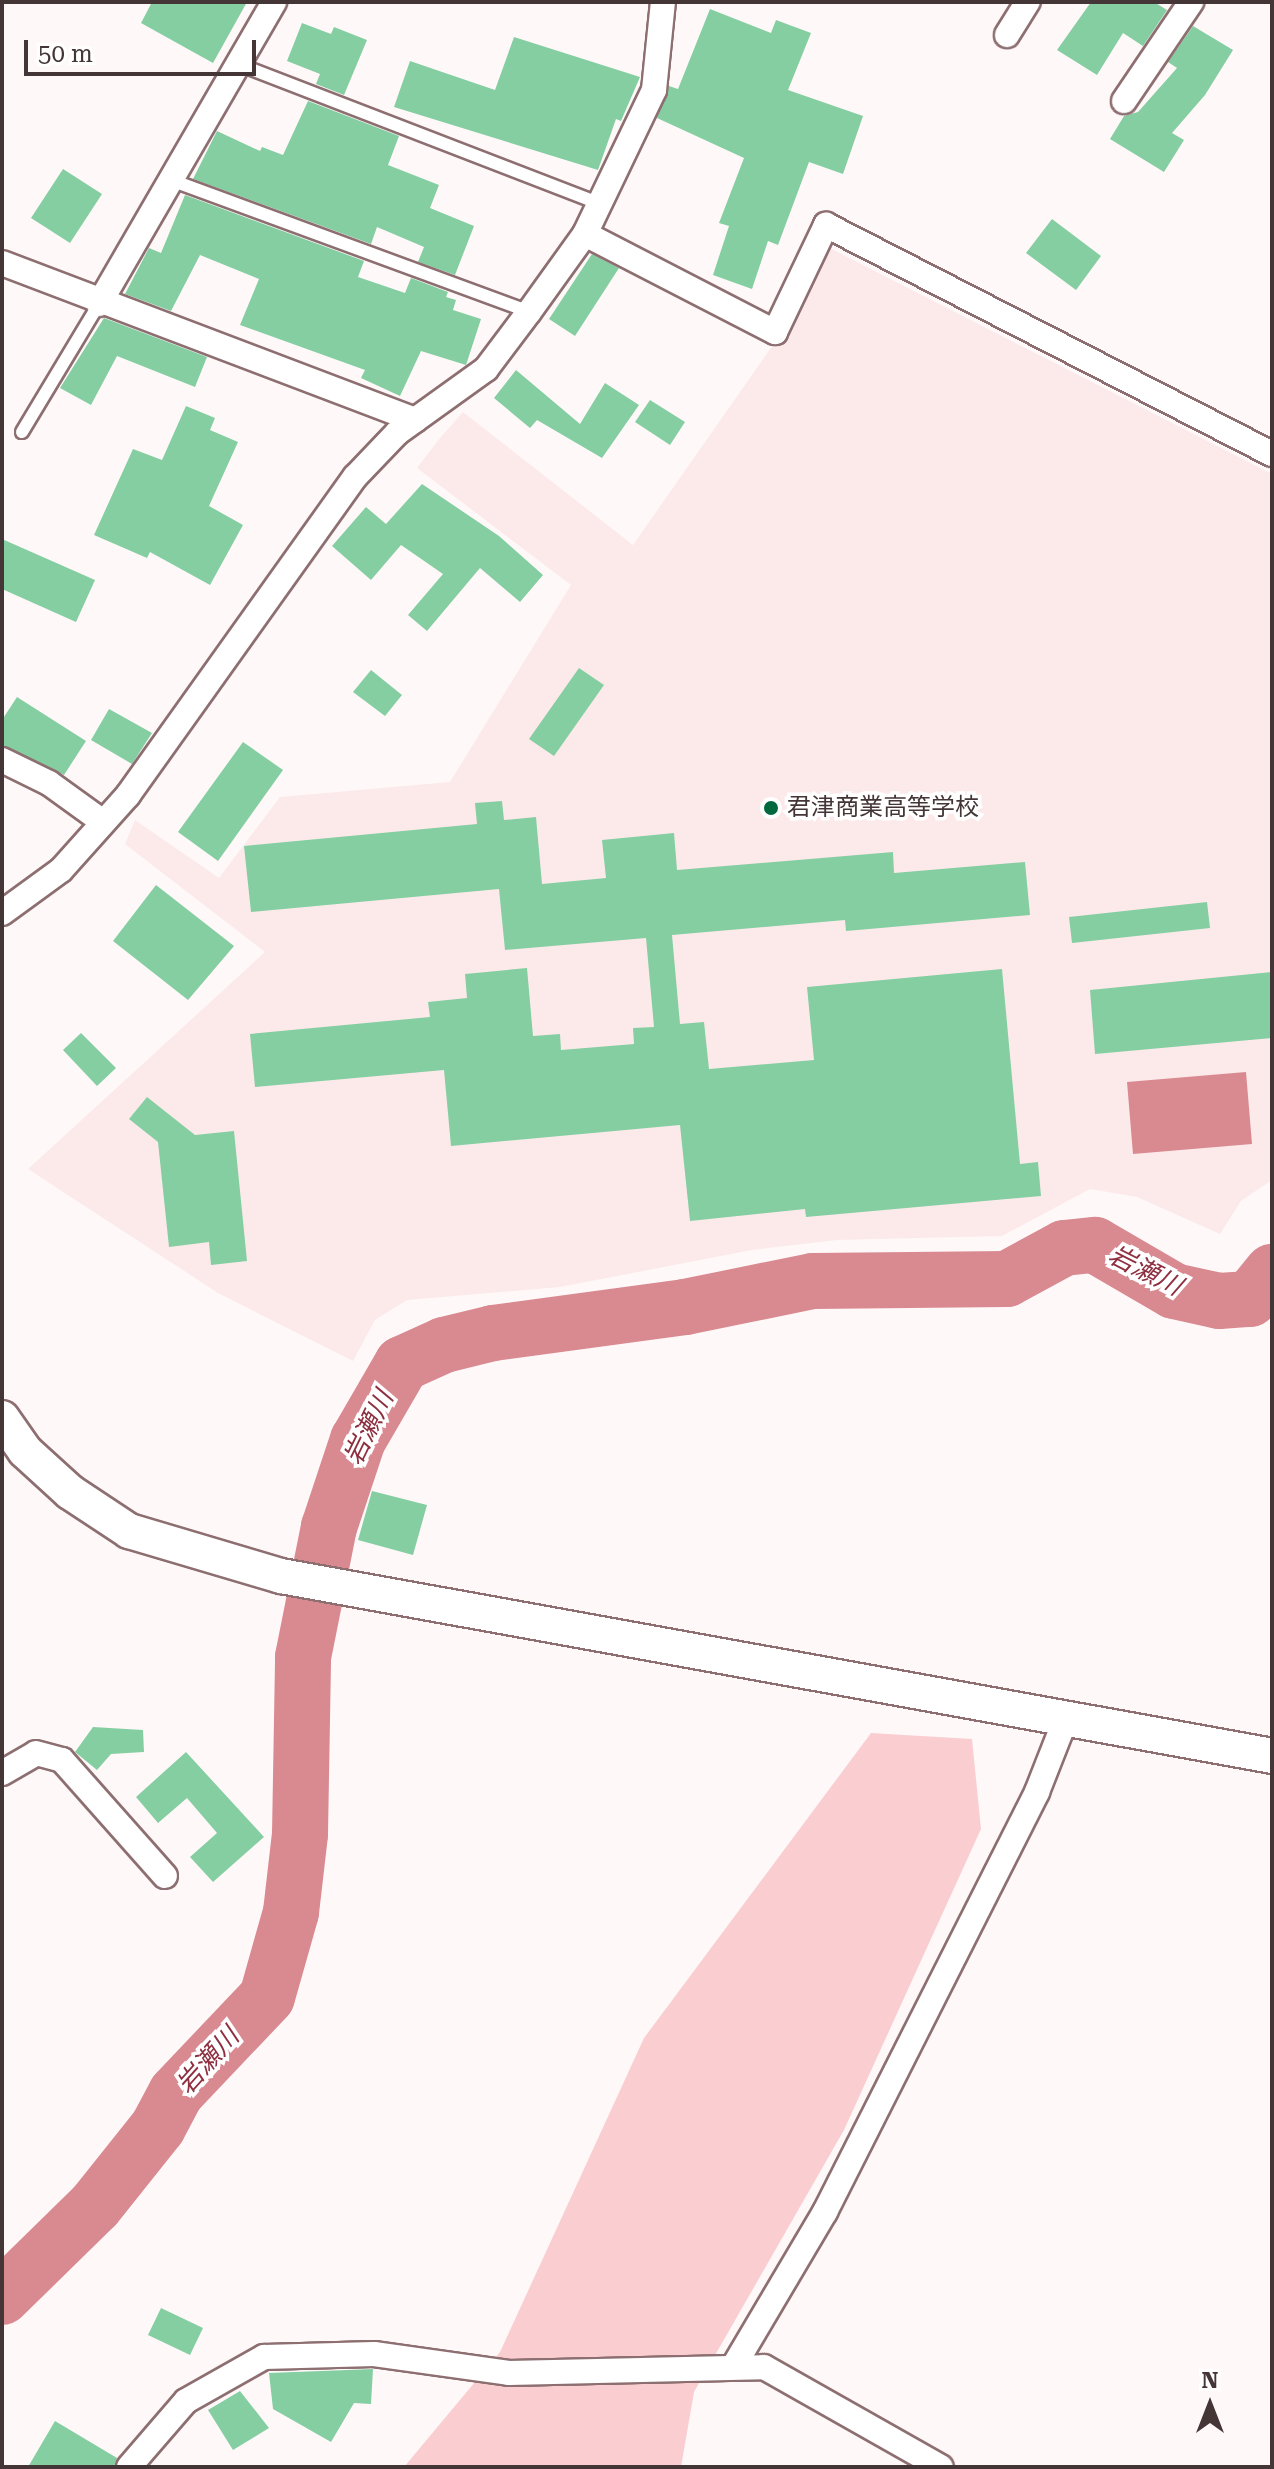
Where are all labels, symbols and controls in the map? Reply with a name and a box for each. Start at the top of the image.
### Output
scale bar [28,24,260,74]
text: 50 m [38,40,93,68]
place label: 君津商業高等学校 [787,794,979,822]
marker: 君津商業高等学校 [762,799,780,817]
water label: 岩瀬川 [1103,1239,1187,1303]
water label: 岩瀬川 [338,1386,400,1470]
water label: 岩瀬川 [170,2022,246,2100]
north arrow [1170,2365,1250,2445]
text: N [1202,2368,1218,2393]

